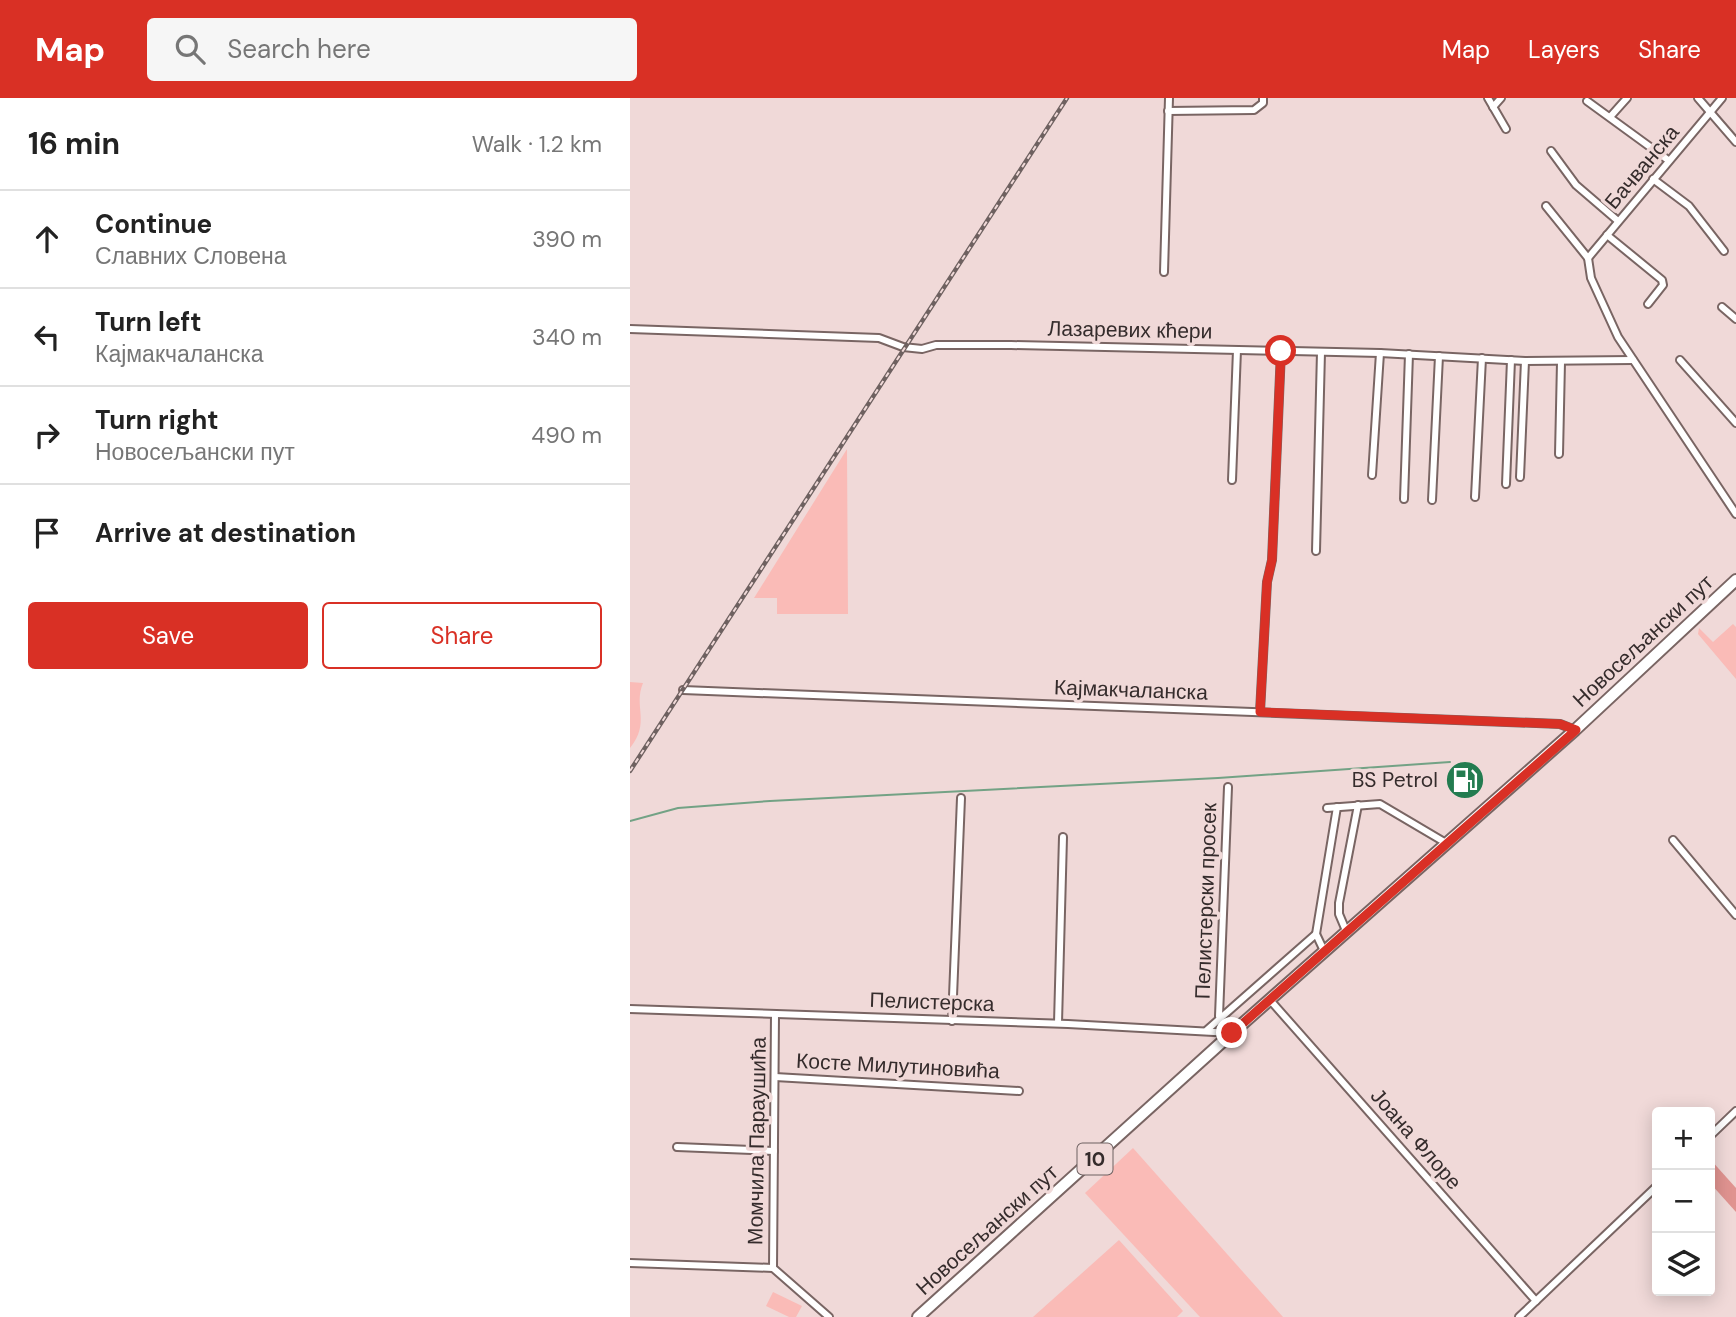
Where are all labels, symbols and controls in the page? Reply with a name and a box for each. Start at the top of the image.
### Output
search box [147,18,637,81]
text: Map [35,28,105,71]
icon: search [171,30,209,68]
text: Search here [227,32,371,66]
text: Map [1442,34,1490,65]
text: Layers [1528,34,1600,65]
text: Share [1638,34,1701,65]
street label: Бачванска [1599,119,1686,215]
text: 16 min [28,124,120,163]
text: Walk · 1.2 km [472,129,602,159]
text: Continue [95,207,212,241]
icon: ahead [28,220,66,258]
text: 390 m [532,224,602,254]
text: Славних Словена [95,241,287,271]
text: Turn left [95,305,202,339]
street label: Лазаревих кћери [1047,315,1213,345]
icon: left [28,318,66,356]
text: 340 m [532,322,602,352]
route start [1265,335,1296,366]
text: Кајмакчаланска [95,339,264,369]
text: Turn right [95,403,219,437]
icon: right [28,416,66,454]
text: 490 m [531,420,602,450]
text: Новосељански пут [95,437,295,467]
icon: arrive [28,514,66,552]
text: Arrive at destination [95,516,356,550]
street label: Новосељански пут [1567,568,1720,713]
button: Save [28,602,308,669]
button: Share [322,602,602,669]
street label: Кајмакчаланска [1054,673,1209,707]
fuel station icon: BS Petrol [1444,759,1486,801]
place label: BS Petrol [1352,766,1438,794]
street label: Пелистерски просек [1189,802,1223,1000]
street label: Пелистерска [869,986,995,1018]
route end [1216,1017,1247,1048]
street label: Момчила Параушића [741,1036,773,1245]
street label: Косте Милутиновића [795,1047,1001,1085]
street label: Јоана Флоре [1364,1082,1468,1196]
map controls [1652,1107,1715,1296]
button: + [1652,1107,1715,1170]
road number: 10 [1078,1144,1112,1175]
street label: Новосељански пут [910,1158,1064,1301]
button: − [1652,1170,1715,1233]
button: layers [1652,1233,1715,1296]

